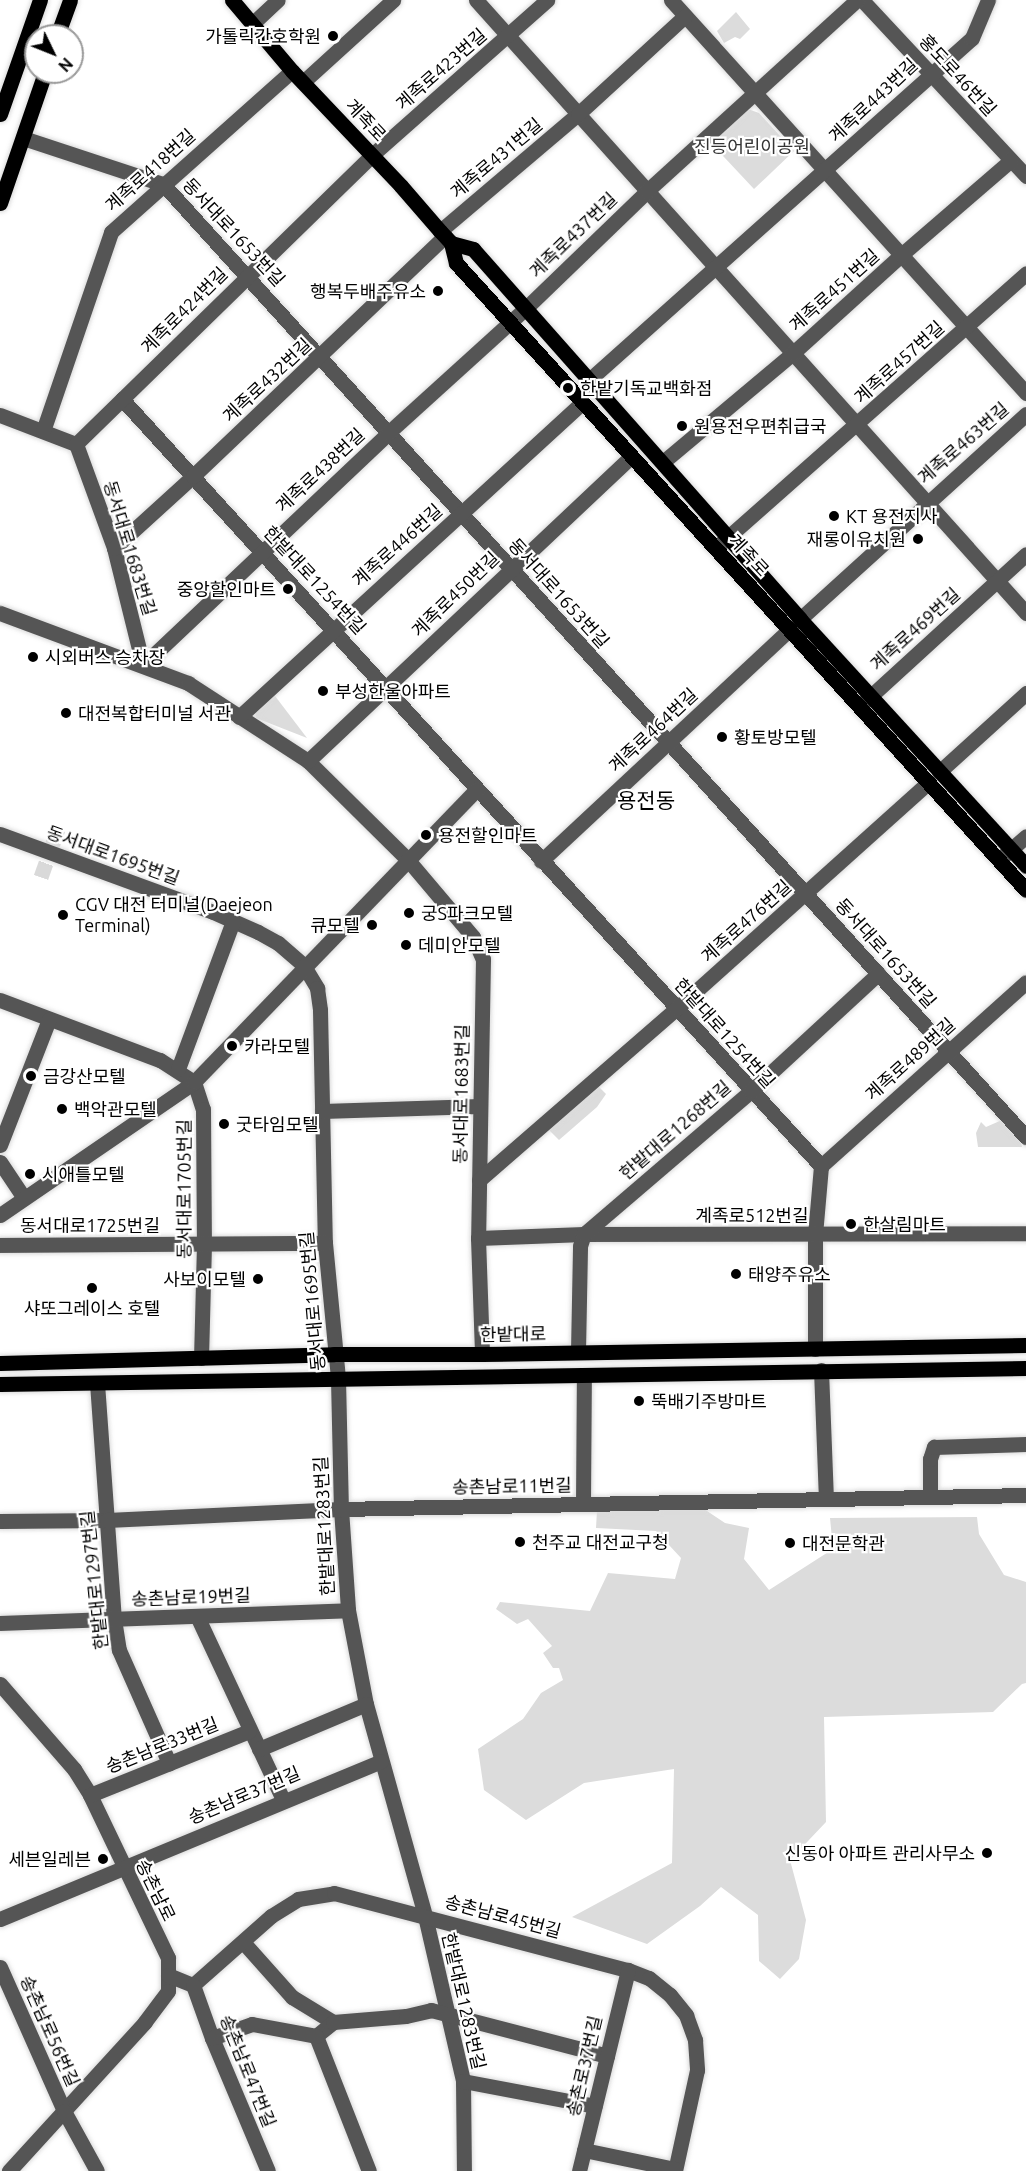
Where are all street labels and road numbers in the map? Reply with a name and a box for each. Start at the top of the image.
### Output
street label: 계족로423번길 [391,24,491,114]
street label: 홍도로46번길 [915,30,1001,120]
street label: 계족로443번길 [824,53,922,147]
street label: 계족로 [341,94,391,146]
street label: 계족로431번길 [446,113,546,203]
street label: 계족로418번길 [101,124,199,216]
street label: 동서대로1653번길 [178,173,290,291]
street label: 계족로437번길 [525,188,621,282]
street label: 계족로451번길 [785,244,883,336]
street label: 계족로424번길 [136,262,232,358]
street label: 계족로457번길 [850,316,948,408]
street label: 계족로432번길 [218,333,316,427]
street label: 계족로463번길 [913,398,1013,488]
street label: 계족로438번길 [271,423,369,517]
street label: 동서대로1683번길 [99,478,161,618]
street label: 계족로446번길 [348,499,446,591]
street label: 한밭대로1254번길 [259,521,371,639]
street label: 계족로 [724,529,774,581]
street label: 동서대로1653번길 [504,534,614,652]
street label: 계족로450번길 [407,547,503,641]
street label: 계족로469번길 [866,583,964,675]
street label: 계족로464번길 [604,683,702,777]
street label: 동서대로1695번길 [44,821,182,889]
street label: 계족로476번길 [697,875,795,967]
street label: 동서대로1653번길 [831,894,941,1012]
street label: 한밭대로1254번길 [670,974,780,1092]
street label: 계족로489번길 [861,1013,959,1105]
street label: 동서대로1683번길 [449,1024,473,1164]
street label: 한밭대로1268번길 [615,1076,735,1184]
street label: 동서대로1705번길 [173,1119,195,1259]
street label: 계족로512번길 [695,1204,809,1226]
street label: 동서대로1725번길 [20,1214,160,1236]
street label: 동서대로1695번길 [295,1230,329,1372]
street label: 한밭대로 [480,1323,546,1345]
street label: 한밭대로1283번길 [310,1456,338,1596]
street label: 송촌남로11번길 [452,1474,572,1498]
street label: 한밭대로1297번길 [76,1509,112,1651]
street label: 송촌남로19번길 [131,1584,251,1610]
street label: 송촌남로33번길 [102,1713,222,1777]
street label: 송촌남로37번길 [185,1762,303,1828]
street label: 송촌남로 [132,1855,180,1925]
street label: 송촌남로45번길 [442,1890,564,1942]
street label: 한밭대로1283번길 [438,1930,490,2072]
street label: 송촌남로56번길 [16,1972,84,2090]
street label: 송촌남로47번길 [216,2011,280,2131]
street label: 송촌로37번길 [562,2013,606,2119]

